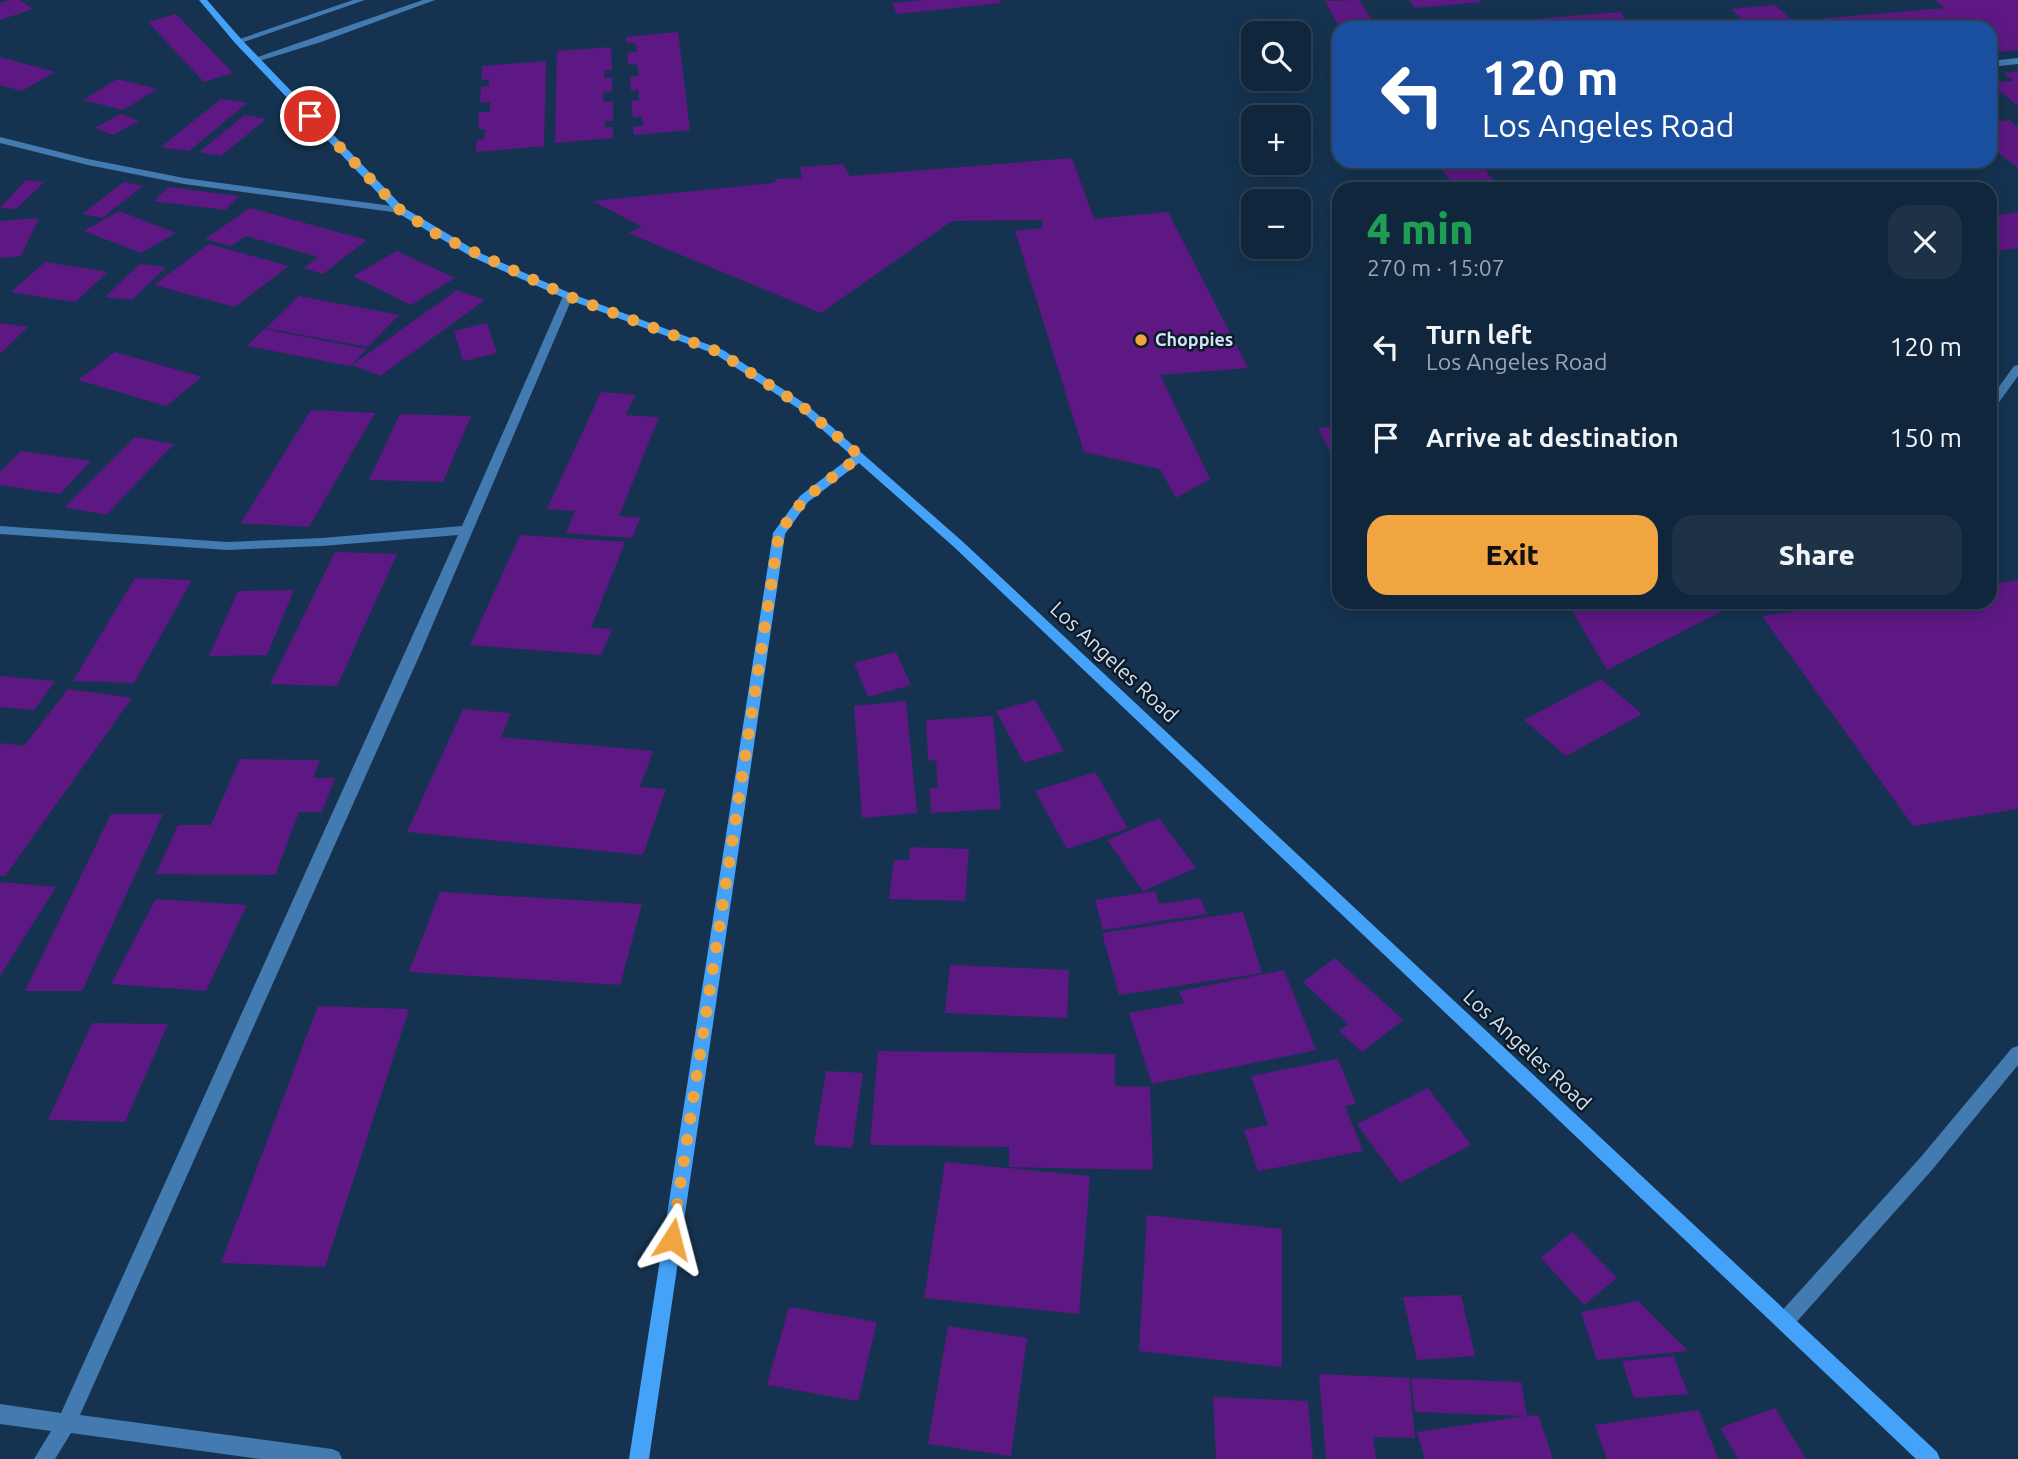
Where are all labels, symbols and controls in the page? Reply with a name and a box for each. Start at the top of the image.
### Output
map controls [1241,21,1311,259]
button: search [1241,21,1311,91]
icon: left [1367,49,1458,140]
text: 120 m [1482,49,1619,104]
pin [280,86,340,146]
icon: arrive [291,97,329,135]
button: + [1241,105,1311,175]
text: Los Angeles Road [1482,107,1734,143]
button: − [1241,189,1311,259]
text: 4 min [1367,205,1474,252]
button: close [1888,205,1962,279]
text: 270 m · 15:07 [1367,255,1505,280]
text: Turn left [1426,320,1532,349]
icon: left [1367,328,1405,366]
place label: Choppies [1155,329,1233,349]
marker: Choppies [1133,332,1149,348]
text: 120 m [1890,332,1962,361]
text: Los Angeles Road [1426,349,1607,374]
icon: arrive [1367,419,1405,457]
text: Arrive at destination [1426,423,1679,452]
text: 150 m [1890,423,1962,452]
button: Exit [1367,515,1658,595]
button: Share [1672,515,1962,595]
street label: Los Angeles Road [1046,596,1183,727]
street label: Los Angeles Road [1459,984,1596,1115]
position arrow [635,1202,709,1276]

